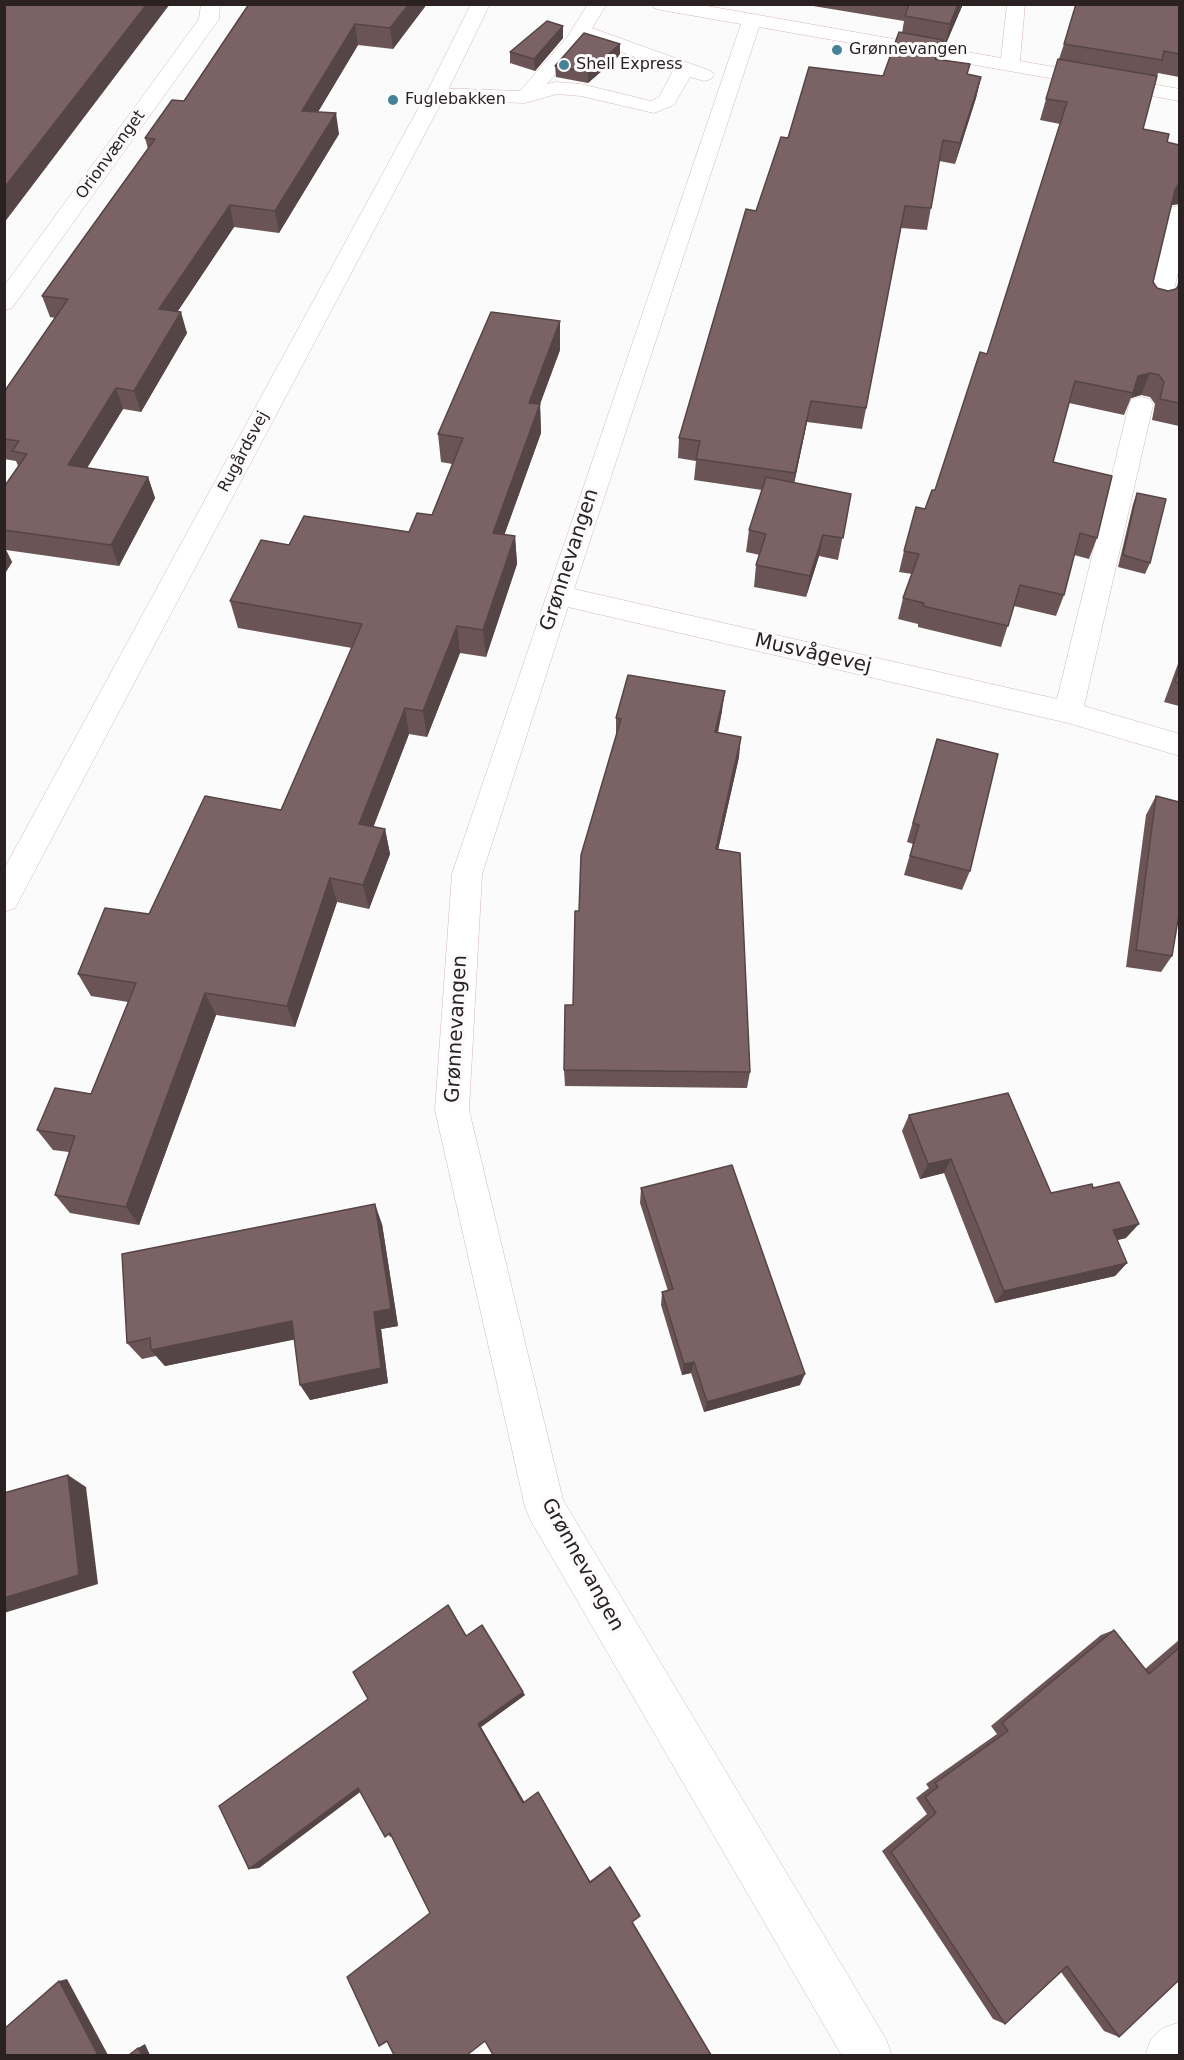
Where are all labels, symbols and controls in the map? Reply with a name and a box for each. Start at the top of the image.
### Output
place label: Grønnevangen [849,40,967,60]
marker: Grønnevangen [830,43,844,57]
place label: Shell Express [576,55,683,75]
marker: Shell Express [557,58,571,72]
place label: Fuglebakken [405,90,506,110]
marker: Fuglebakken [386,93,400,107]
street label: Orionvænget [72,107,150,203]
street label: Rugårdsvej [215,408,273,496]
street label: Grønnevangen [536,486,604,634]
street label: Musvågevej [752,629,874,679]
street label: Grønnevangen [441,954,473,1104]
street label: Grønnevangen [536,1494,628,1636]

